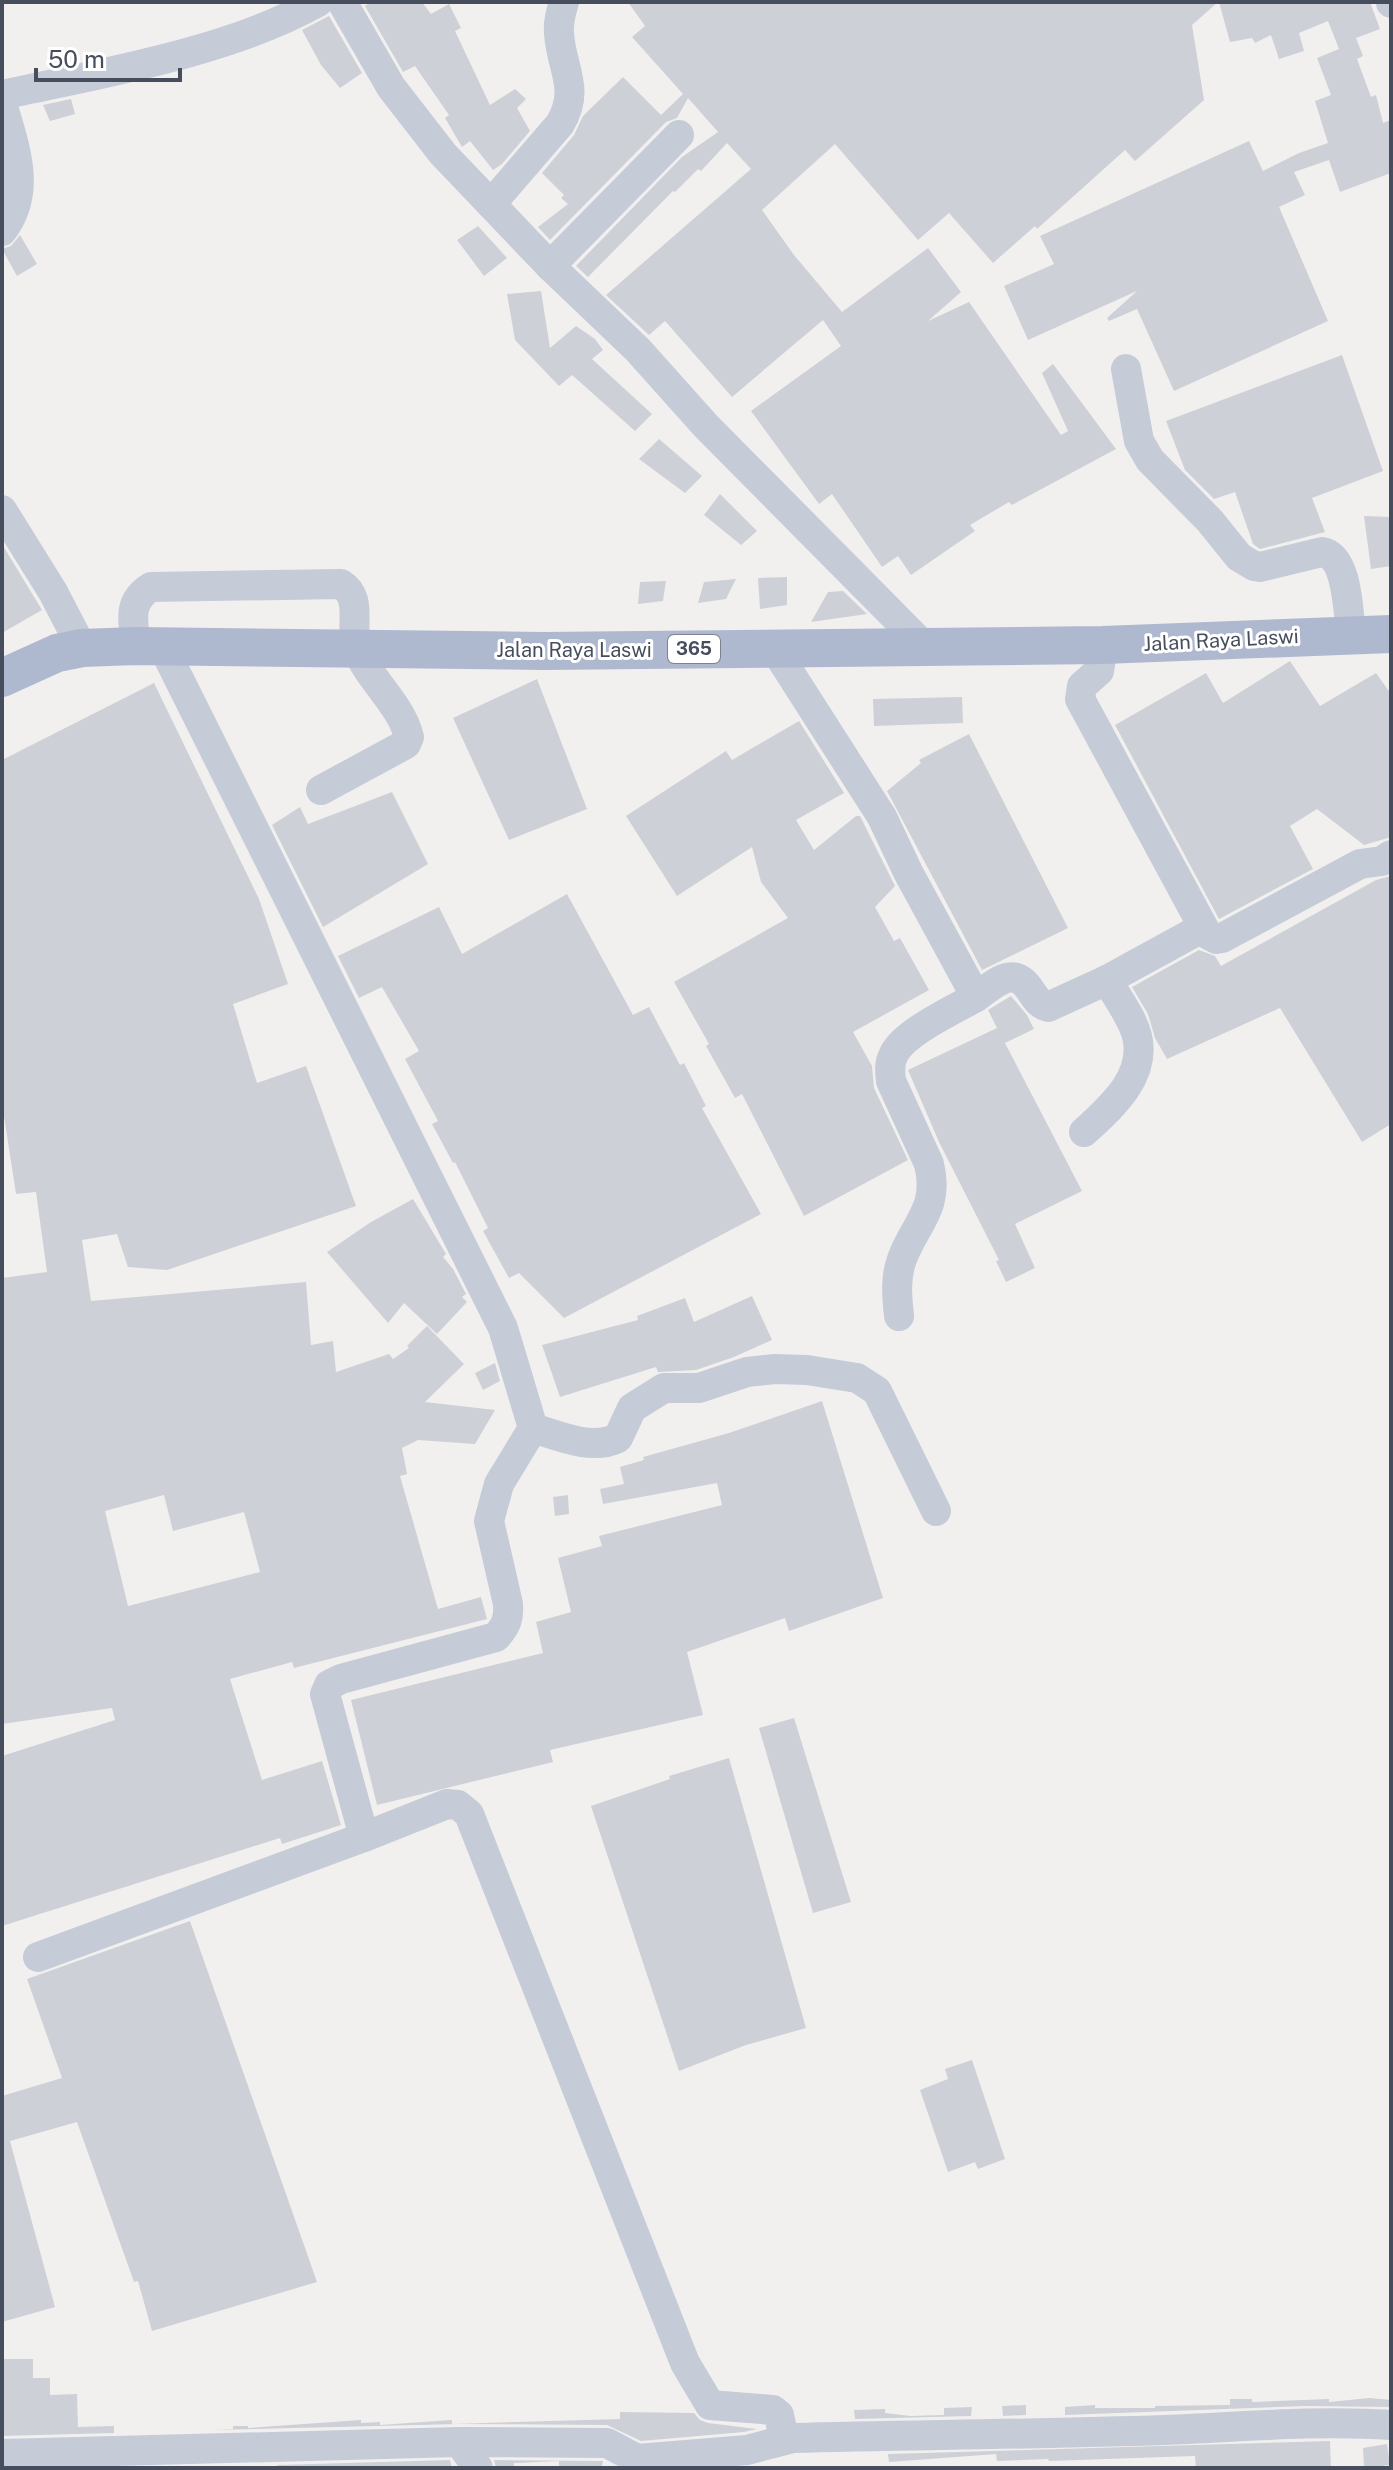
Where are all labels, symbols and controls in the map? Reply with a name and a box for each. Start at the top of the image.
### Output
scale bar [36,32,180,82]
text: 50 m [48,45,105,73]
street label: Jalan Raya Laswi [1143,624,1299,656]
road number: 365 [668,635,720,663]
street label: Jalan Raya Laswi [496,638,652,662]

